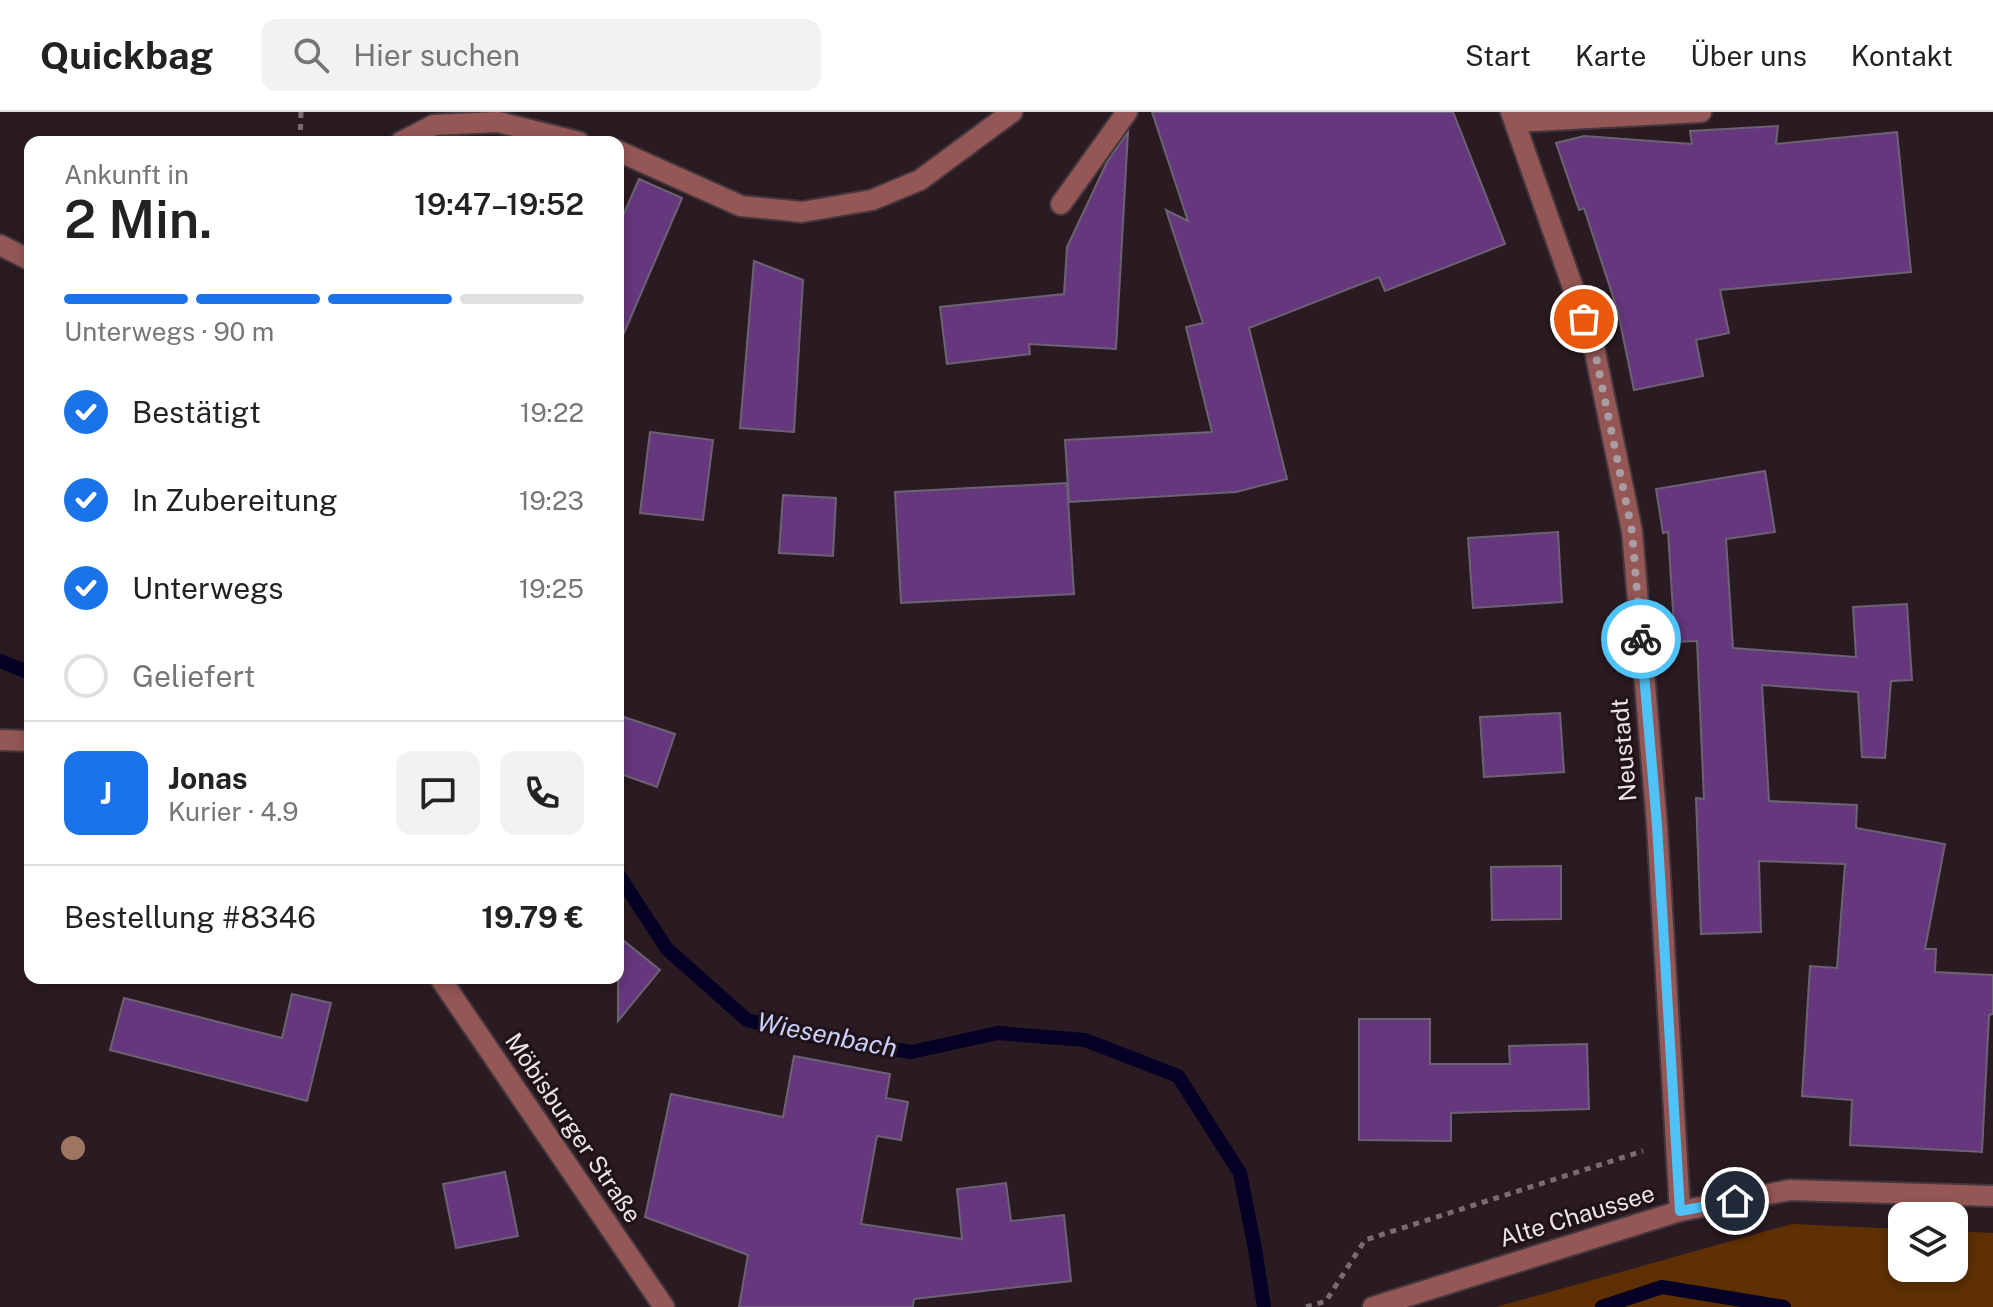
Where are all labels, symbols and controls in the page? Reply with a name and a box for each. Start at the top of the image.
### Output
search box [261,19,821,91]
text: Quickbag [40,33,213,78]
icon: search [289,33,333,77]
text: Hier suchen [353,37,520,73]
text: Start [1465,39,1531,72]
text: Karte [1575,39,1646,72]
text: Über uns [1690,39,1807,72]
text: Kontakt [1851,39,1953,72]
text: Ankunft in [64,159,189,190]
text: 19:47–19:52 [414,186,584,222]
text: 2 Min. [64,189,212,250]
pin [1550,285,1618,353]
icon: bag [1562,297,1606,341]
text: Unterwegs · 90 m [64,316,274,347]
icon: check [64,390,108,434]
text: Bestätigt [132,394,261,430]
text: 19:22 [520,397,584,428]
icon: check [64,478,108,522]
text: In Zubereitung [132,482,338,518]
text: 19:23 [519,485,584,516]
icon: check [64,566,108,610]
text: Unterwegs [132,570,283,606]
text: 19:25 [519,573,584,604]
courier [1601,599,1681,679]
icon: bike [1619,617,1663,661]
text: Geliefert [132,658,255,694]
street label: Neustadt [1605,697,1641,803]
button: chat [396,751,480,835]
button: phone [500,751,584,835]
text: Jonas [168,760,248,796]
text: J [100,775,112,811]
text: Kurier · 4.9 [168,796,299,827]
text: Bestellung #8346 [64,899,316,935]
text: 19.79 € [481,899,584,935]
water label: Wiesenbach [754,1006,900,1063]
street label: Möbisburger Straße [500,1027,648,1228]
pin [1701,1167,1769,1235]
street label: Alte Chaussee [1496,1178,1658,1252]
icon: home [1713,1179,1757,1223]
map controls [1888,1202,1968,1282]
button: layers [1888,1202,1968,1282]

